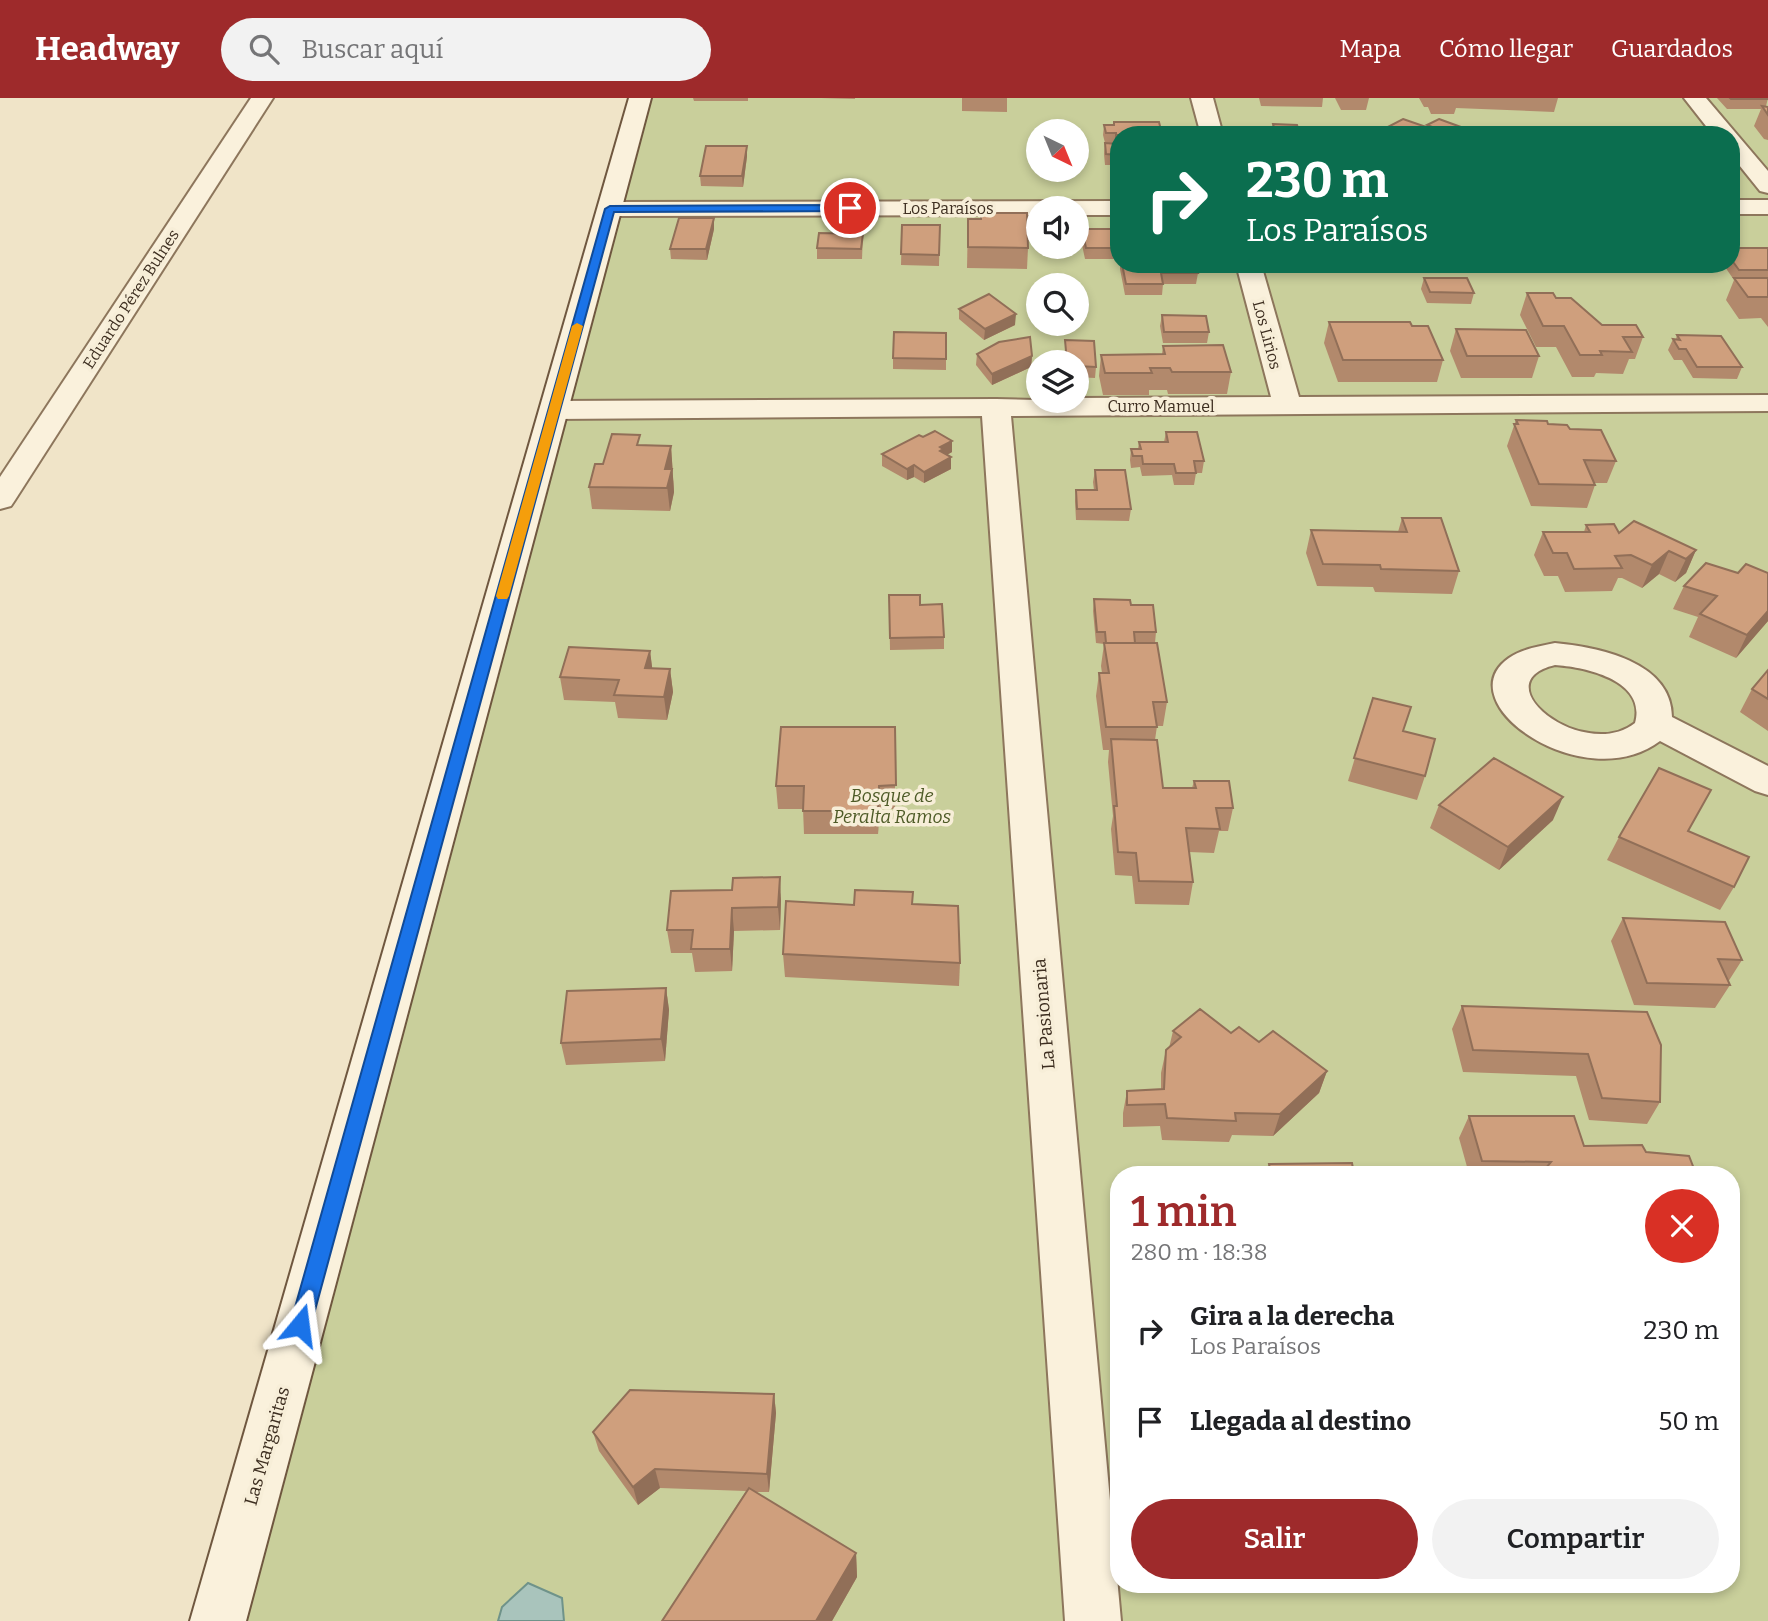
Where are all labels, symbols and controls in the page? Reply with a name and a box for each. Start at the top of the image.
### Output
search box [221,18,711,81]
text: Headway [35,29,179,69]
icon: search [245,30,283,68]
text: Buscar aquí [301,34,443,65]
text: Mapa [1340,35,1401,63]
text: Cómo llegar [1439,35,1573,63]
text: Guardados [1611,35,1733,63]
north arrow [1026,119,1088,182]
map controls [1026,119,1089,413]
text: 230 m [1246,151,1389,210]
icon: right [1131,154,1222,245]
pin [820,178,880,238]
icon: arrive [831,189,869,227]
button: sound [1026,196,1089,259]
street label: Los Paraísos [902,199,994,218]
text: Los Paraísos [1246,211,1428,249]
street label: Eduardo Pérez Bulnes [79,226,183,372]
button: search [1026,273,1089,336]
street label: Los Lirios [1249,298,1285,372]
button: layers [1026,350,1089,413]
street label: Curro Mamuel [1107,397,1215,416]
park label: Bosque de Peralta Ramos [833,785,952,828]
street label: La Pasionaria [1028,957,1060,1071]
text: 1 min [1131,1187,1237,1237]
button: close [1645,1189,1719,1263]
text: 280 m · 18:38 [1131,1238,1268,1266]
position arrow [263,1288,337,1362]
text: Gira a la derecha [1190,1301,1394,1332]
icon: right [1131,1312,1169,1350]
text: 230 m [1643,1315,1719,1346]
text: Los Paraísos [1190,1332,1321,1360]
street label: Las Margaritas [240,1384,294,1508]
icon: arrive [1131,1403,1169,1441]
text: Llegada al destino [1190,1406,1411,1437]
text: 50 m [1658,1406,1719,1437]
button: Salir [1131,1499,1418,1579]
button: Compartir [1432,1499,1719,1579]

